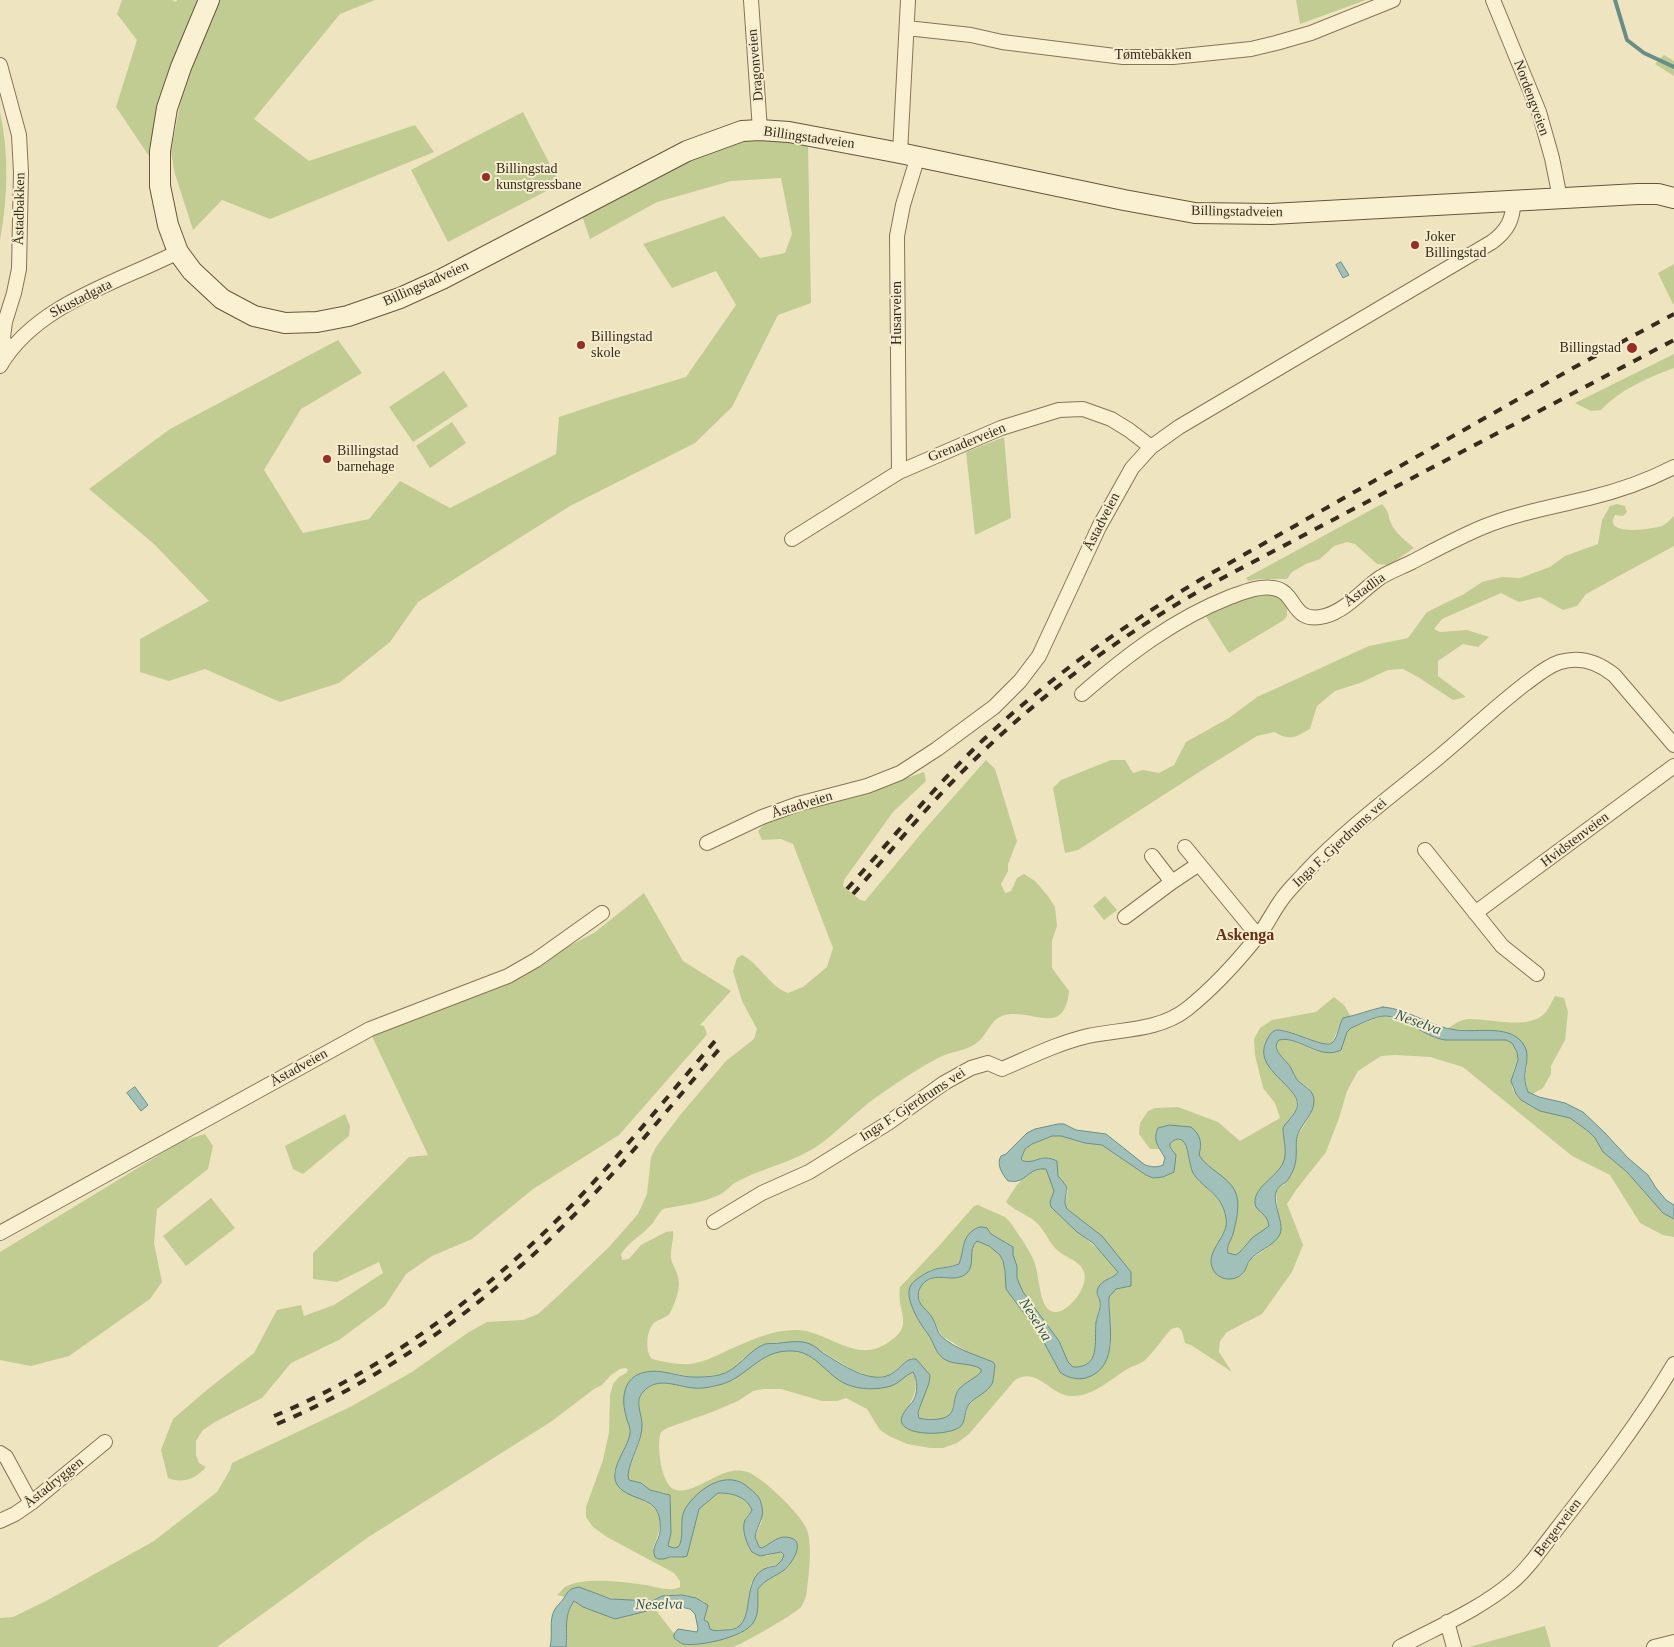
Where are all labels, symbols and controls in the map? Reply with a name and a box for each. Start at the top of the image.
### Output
street label: Dragonveien [744,28,768,102]
street label: Tømtebakken [1115,47,1191,63]
street label: Nordengveien [1510,58,1552,138]
street label: Billingstadveien [762,123,856,153]
place label: Billingstad kunstgressbane [496,161,582,193]
marker: Billingstad kunstgressbane [480,171,492,183]
street label: Åstadbakken [11,172,29,246]
street label: Billingstadveien [1191,203,1283,221]
place label: Joker Billingstad [1425,229,1486,262]
marker: Joker Billingstad [1409,239,1421,251]
street label: Billingstadveien [381,258,471,310]
street label: Skustadgata [47,276,115,322]
street label: Husarveien [889,281,905,345]
place label: Billingstad skole [591,329,652,362]
marker: Billingstad skole [575,339,587,351]
place label: Billingstad [1560,340,1621,356]
marker: Billingstad [1625,341,1639,355]
street label: Grenaderveien [926,420,1008,466]
place label: Billingstad barnehage [337,443,398,476]
marker: Billingstad barnehage [321,453,333,465]
street label: Åstadveien [1080,490,1124,554]
street label: Åstadlia [1341,569,1389,611]
street label: Åstadveien [769,788,835,822]
street label: Inga F. Gjerdrums vei [1289,795,1391,891]
street label: Hvidstenveien [1538,809,1612,871]
district label: Askenga [1216,926,1274,946]
water label: Neselva [1393,1006,1443,1040]
street label: Åstadveien [267,1045,331,1091]
street label: Inga F. Gjerdrums vei [857,1065,969,1145]
water label: Neselva [1015,1295,1055,1345]
street label: Åstadryggen [21,1454,87,1512]
street label: Bergerveien [1531,1496,1585,1560]
water label: Neselva [635,1596,683,1614]

